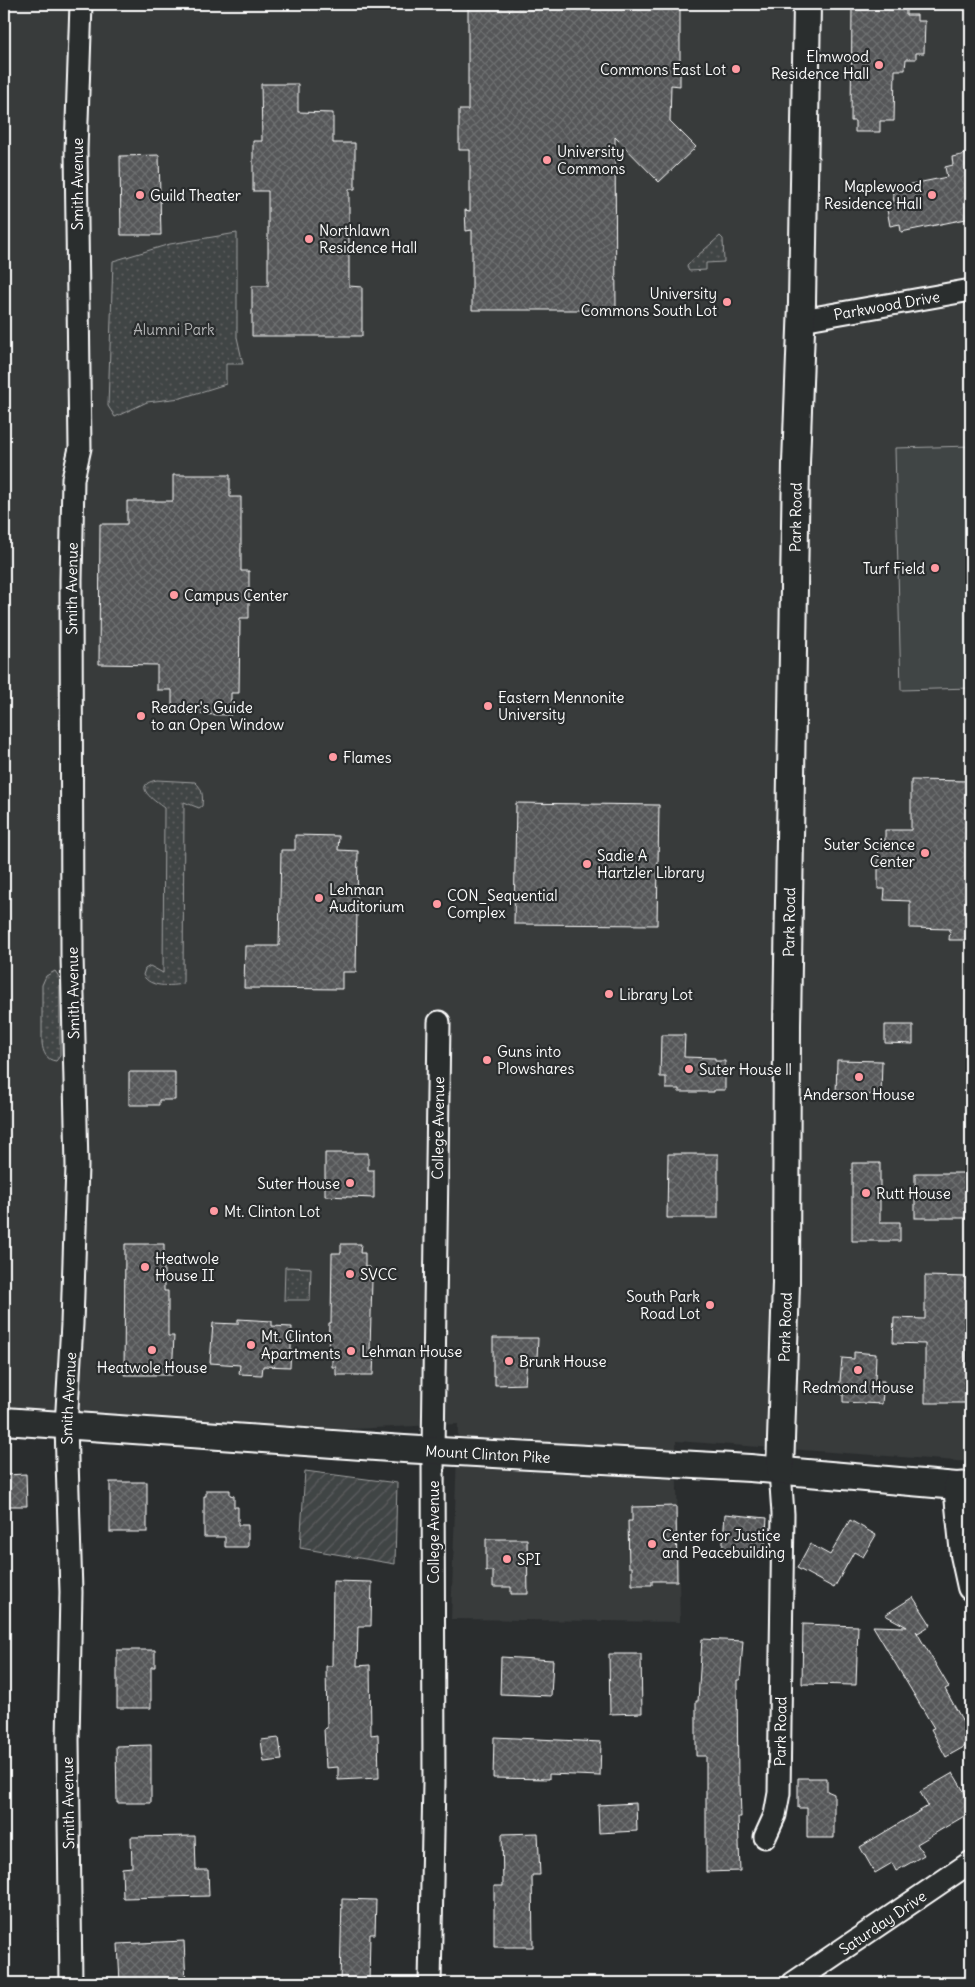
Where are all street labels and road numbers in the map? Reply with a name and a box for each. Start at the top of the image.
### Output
street label: Smith Avenue [68,138,87,230]
street label: Parkwood Drive [832,286,941,324]
street label: Park Road [785,482,805,552]
street label: Smith Avenue [61,542,81,635]
street label: Park Road [779,887,799,957]
street label: Smith Avenue [63,947,83,1039]
street label: College Avenue [427,1076,448,1180]
street label: Park Road [774,1292,795,1362]
street label: Smith Avenue [56,1351,80,1445]
street label: Mount Clinton Pike [425,1441,551,1467]
street label: College Avenue [424,1480,443,1584]
street label: Park Road [770,1696,790,1767]
street label: Smith Avenue [58,1757,78,1849]
street label: Saturday Drive [835,1886,930,1959]

